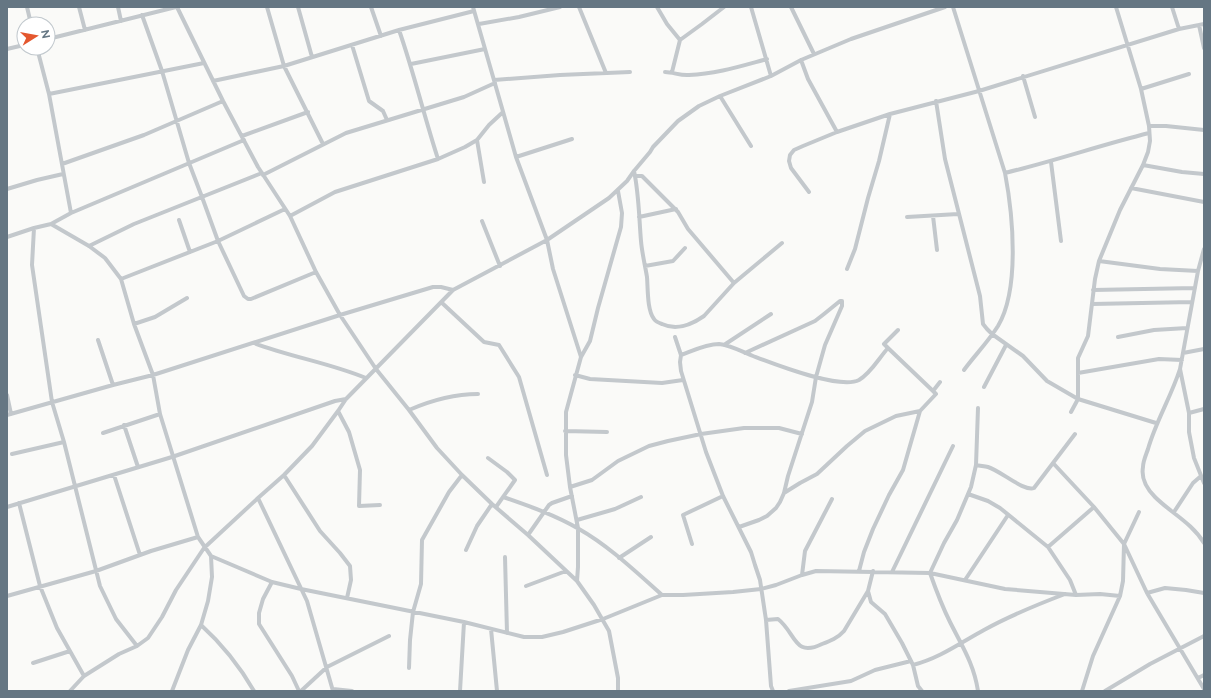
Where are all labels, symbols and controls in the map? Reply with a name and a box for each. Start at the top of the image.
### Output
north arrow [16,16,56,56]
text: N [38,29,53,40]

